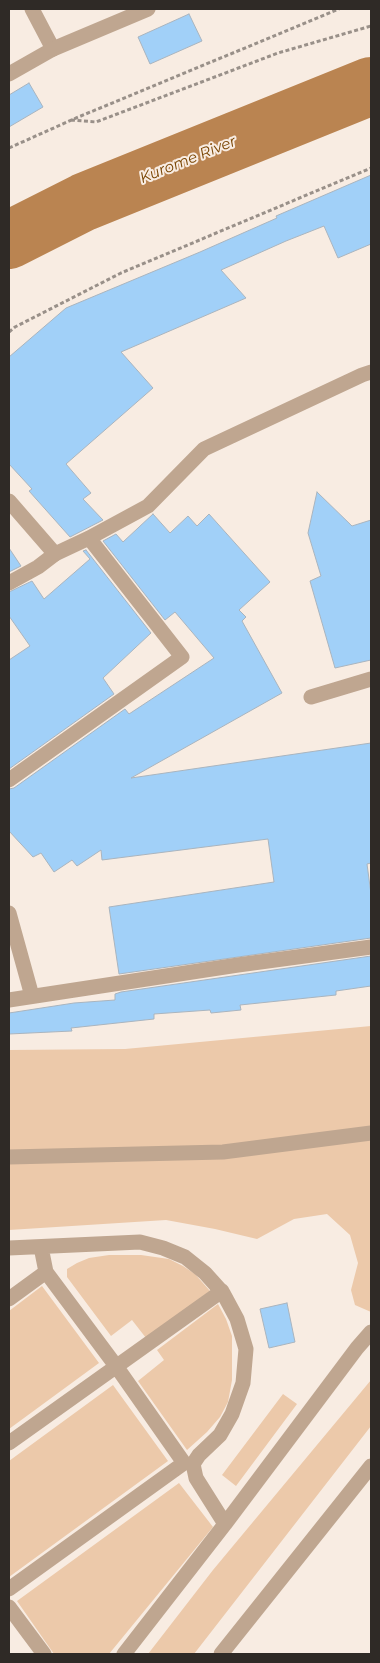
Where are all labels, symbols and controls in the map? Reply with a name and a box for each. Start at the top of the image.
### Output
water label: Kurome River [137,132,239,188]

